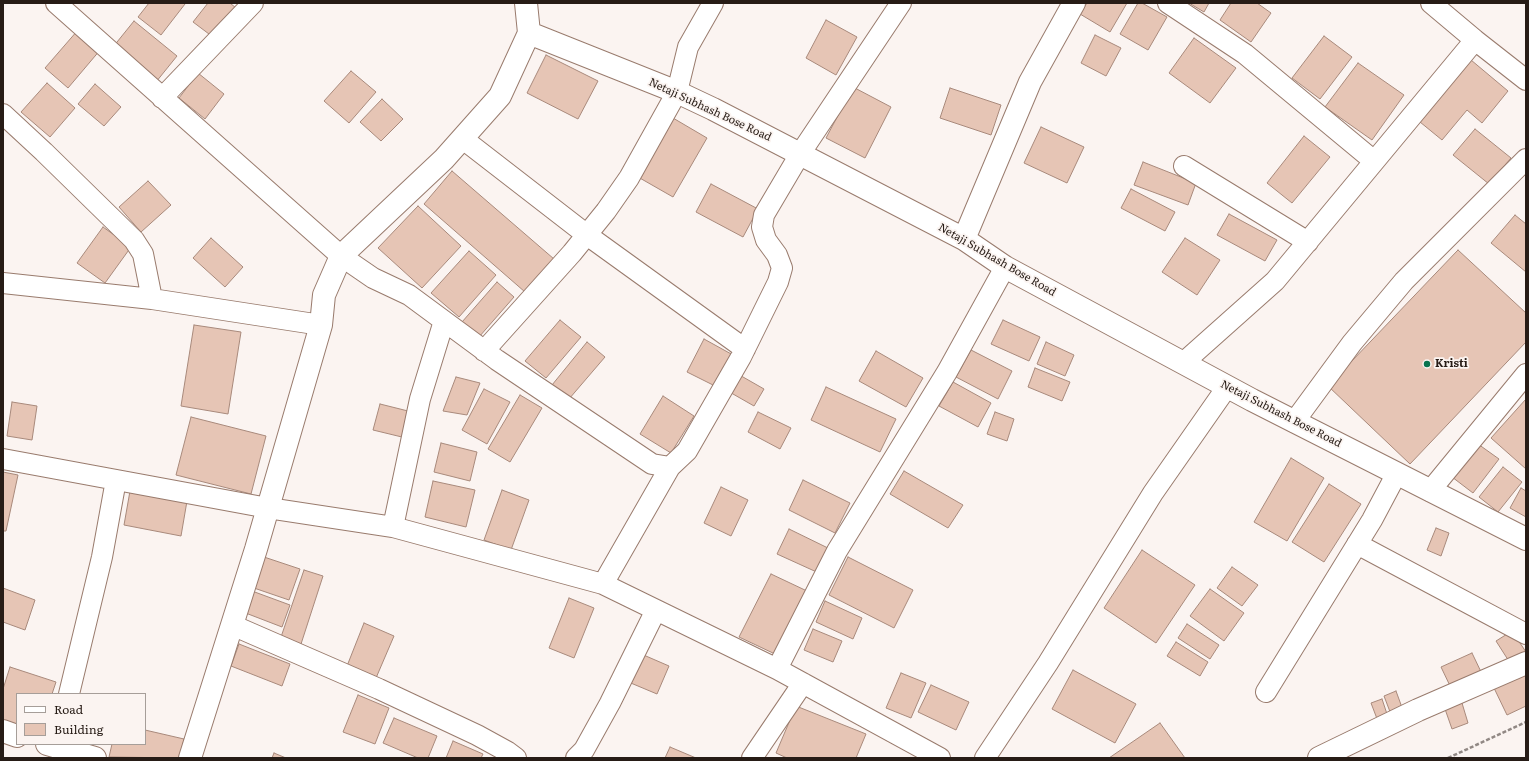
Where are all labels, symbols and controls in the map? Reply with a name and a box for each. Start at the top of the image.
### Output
street label: Netaji Subhash Bose Road [647,76,773,144]
street label: Netaji Subhash Bose Road [936,221,1058,299]
place label: Kristi [1435,357,1468,371]
marker: Kristi [1422,359,1432,369]
street label: Netaji Subhash Bose Road [1218,378,1344,450]
legend [16,693,146,745]
text: Road [54,700,83,718]
text: Building [54,720,103,738]

